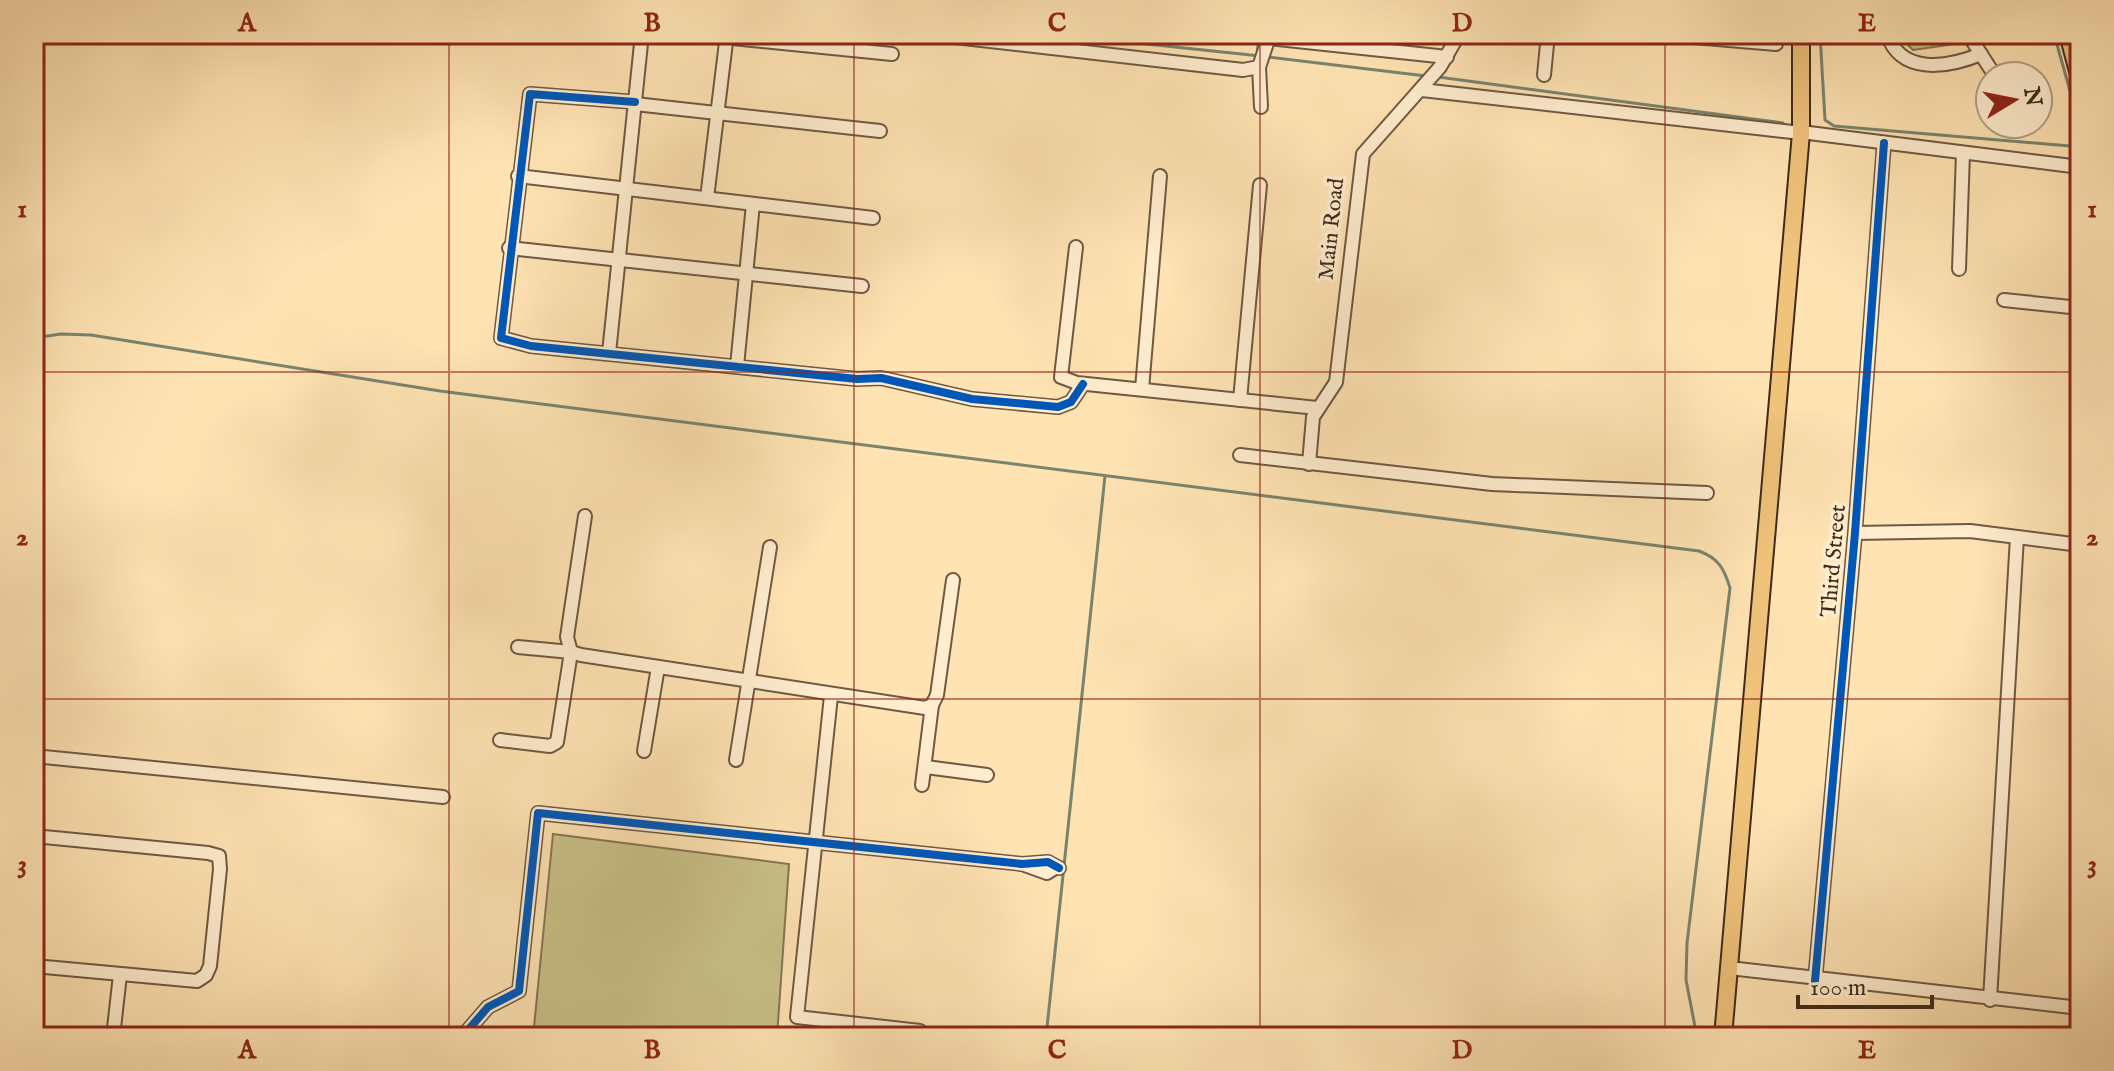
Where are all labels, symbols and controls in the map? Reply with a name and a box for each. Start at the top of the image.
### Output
text: A [237,7,257,40]
text: B [643,7,661,40]
text: C [1048,7,1067,40]
text: D [1452,7,1473,40]
text: E [1858,7,1876,40]
north arrow [1974,60,2054,140]
text: N [2016,84,2047,109]
street label: Main Road [1313,176,1351,281]
text: 1 [17,193,27,226]
text: 1 [2087,193,2097,226]
street label: Third Street [1815,503,1853,618]
text: 2 [16,521,28,554]
text: 2 [2086,521,2098,554]
text: 3 [17,848,27,881]
text: 3 [2087,848,2097,881]
scale bar [1798,959,1932,1009]
text: 100 m [1810,973,1866,1004]
text: A [237,1034,257,1067]
text: B [643,1034,661,1067]
text: C [1048,1034,1067,1067]
text: D [1452,1034,1473,1067]
text: E [1858,1034,1876,1067]

